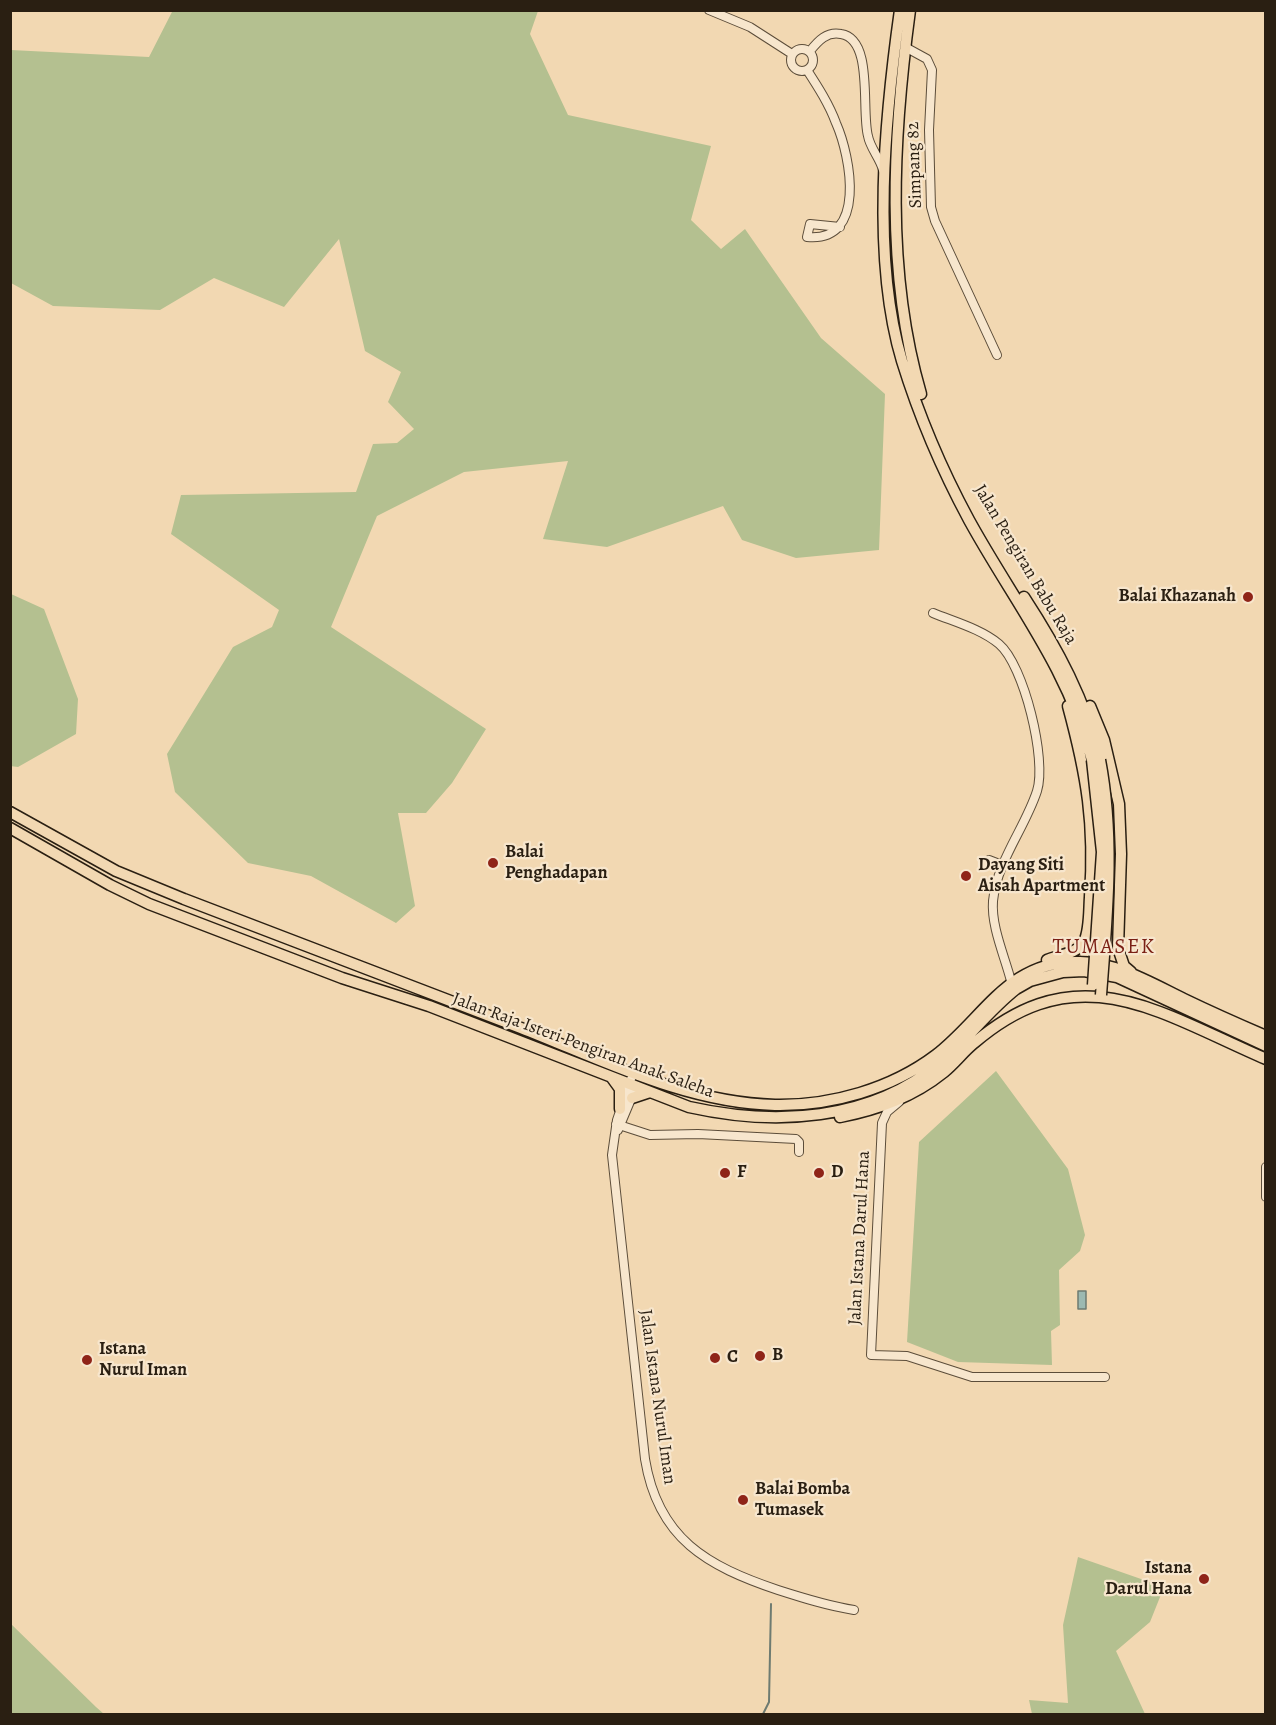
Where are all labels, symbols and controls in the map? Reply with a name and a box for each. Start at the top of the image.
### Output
street label: Simpang 82 [903,121,927,209]
street label: Jalan Pengiran Babu Raja [969,481,1081,649]
place label: Balai Khazanah [1118,586,1236,608]
marker: Balai Khazanah [1241,590,1255,604]
place label: Balai Penghadapan [505,842,608,884]
place label: Dayang Siti Aisah Apartment [978,855,1105,898]
marker: Balai Penghadapan [486,856,500,870]
marker: Dayang Siti Aisah Apartment [959,869,973,883]
district label: TUMASEK [1052,935,1156,961]
street label: Jalan Raja Isteri Pengiran Anak Saleha [449,988,717,1104]
street label: Jalan Istana Darul Hana [845,1150,875,1326]
place label: F [737,1162,747,1184]
place label: D [831,1162,843,1184]
marker: F [718,1166,732,1180]
marker: D [812,1166,826,1180]
street label: Jalan Istana Nurul Iman [634,1308,680,1486]
place label: Istana Nurul Iman [99,1339,187,1382]
place label: B [772,1345,783,1367]
place label: C [727,1347,738,1369]
marker: B [753,1349,767,1363]
marker: C [708,1351,722,1365]
marker: Istana Nurul Iman [80,1353,94,1367]
place label: Balai Bomba Tumasek [755,1479,850,1522]
marker: Balai Bomba Tumasek [736,1493,750,1507]
place label: Istana Darul Hana [1105,1558,1192,1600]
marker: Istana Darul Hana [1197,1572,1211,1586]

